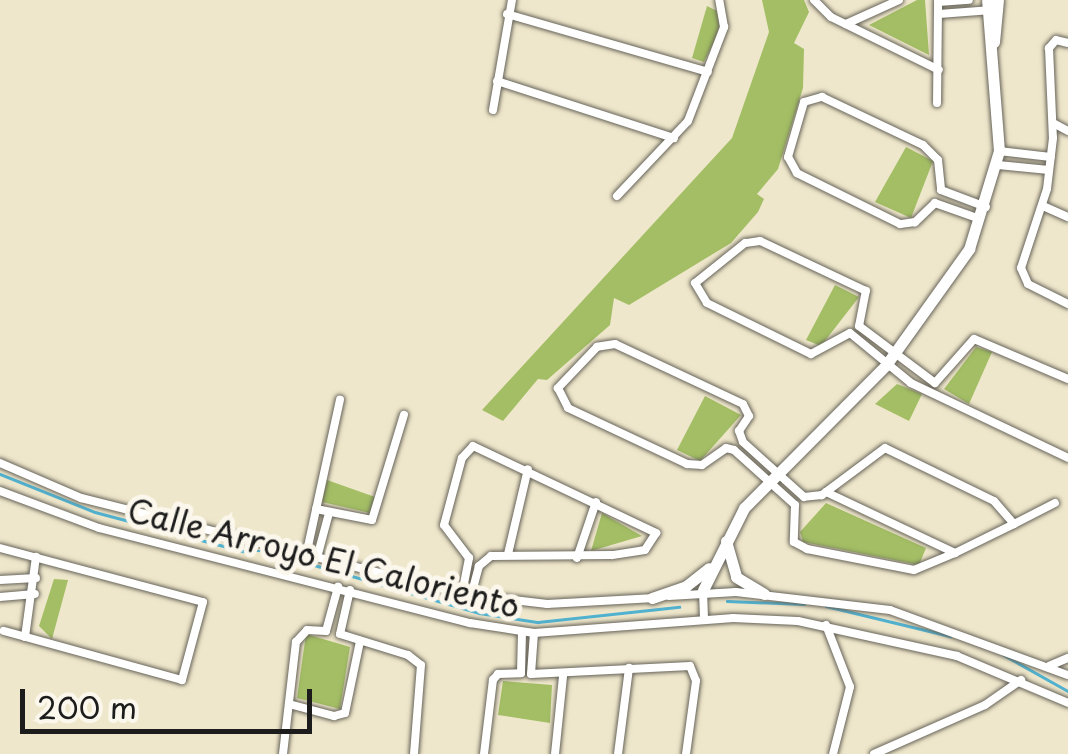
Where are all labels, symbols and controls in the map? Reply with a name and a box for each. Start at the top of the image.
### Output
street label: Calle Arroyo El Caloriento [122,489,526,625]
scale bar [25,669,318,731]
text: 200 m [37,684,137,729]

